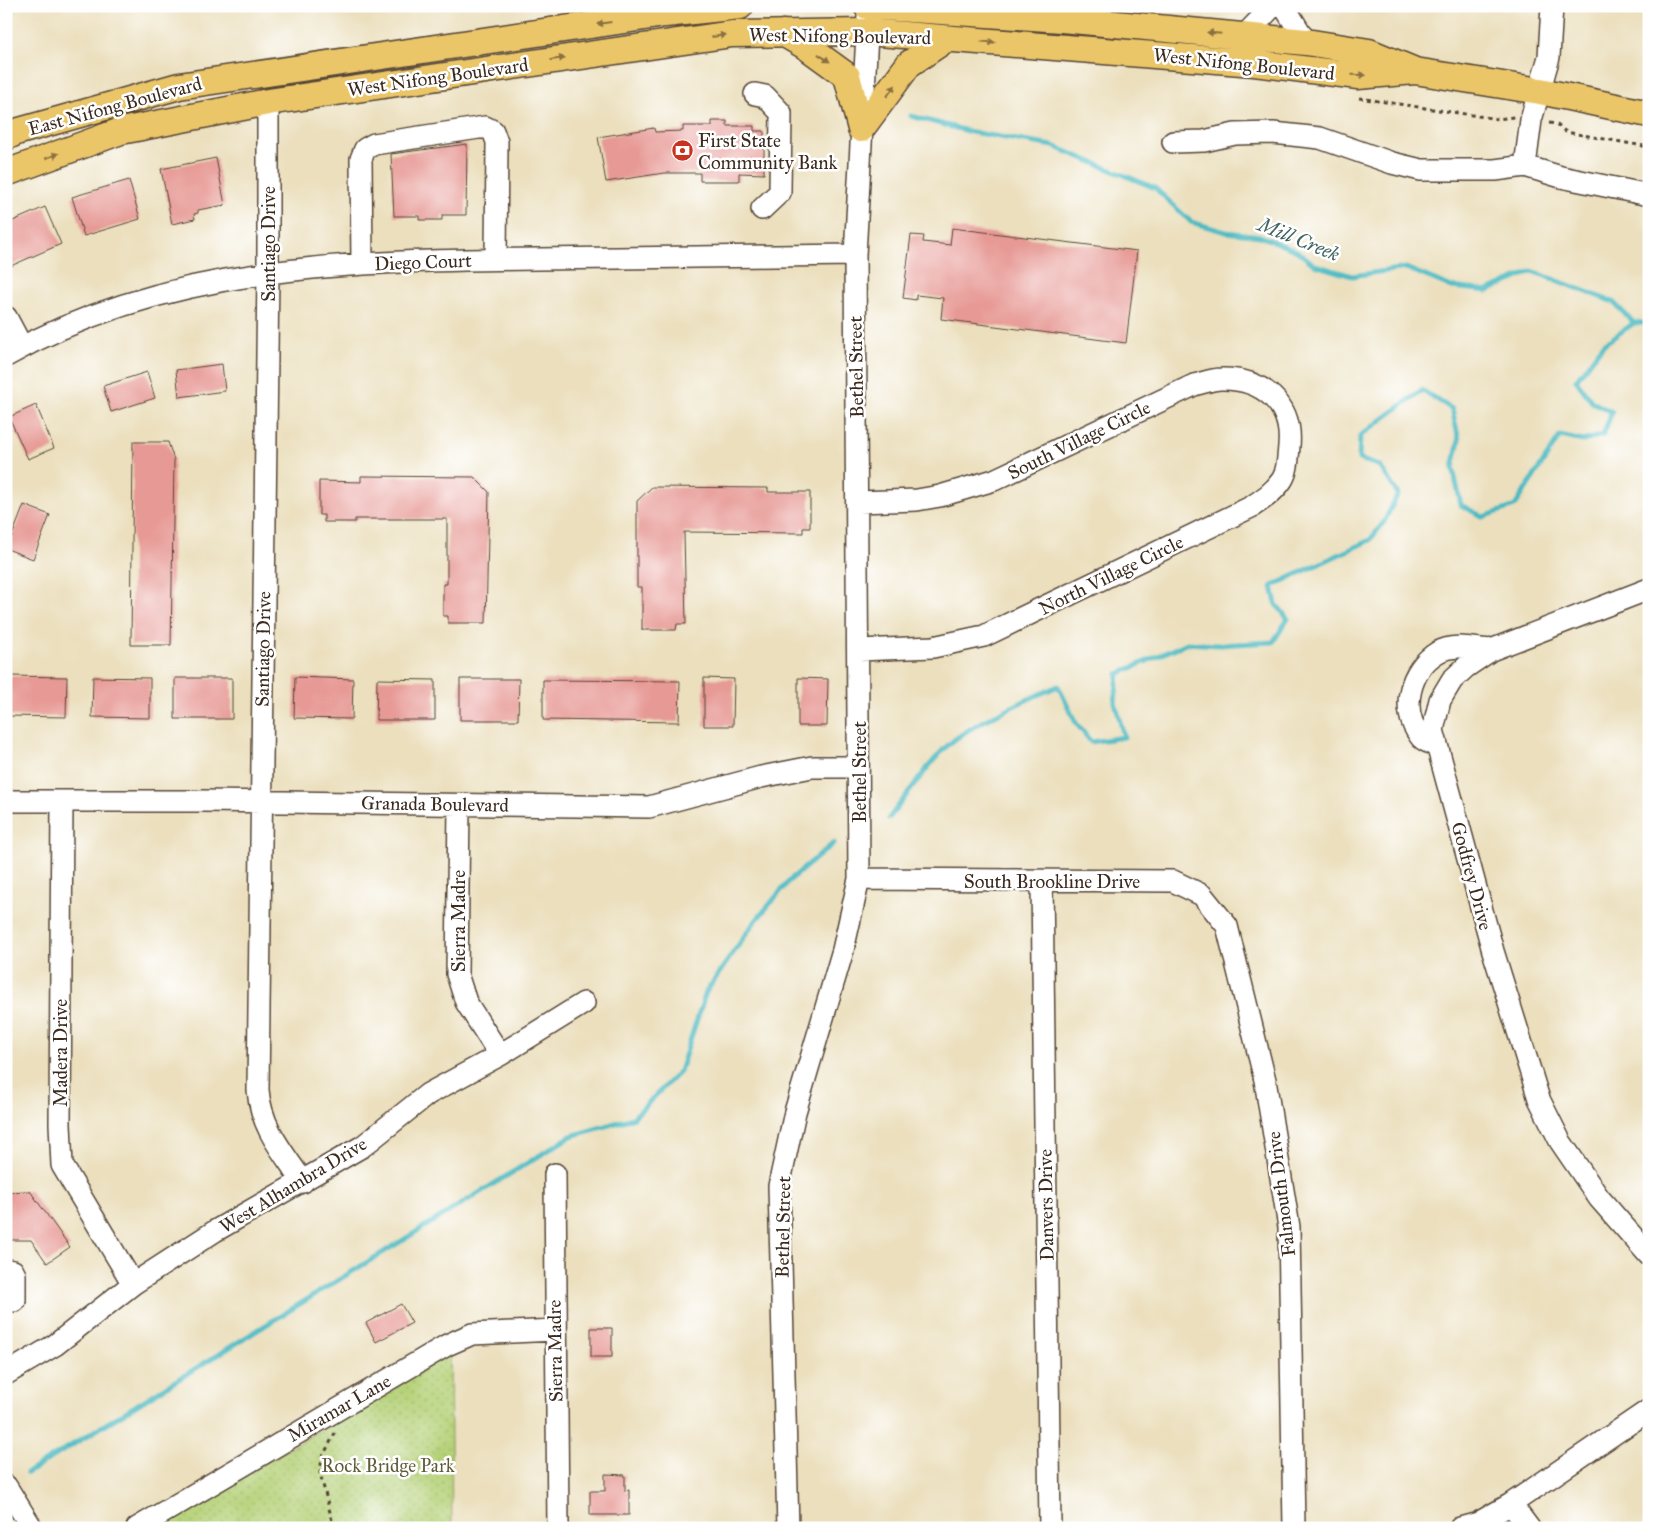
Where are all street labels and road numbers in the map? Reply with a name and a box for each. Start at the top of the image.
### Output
street label: West Nifong Boulevard [749,23,932,50]
street label: West Nifong Boulevard [1152,43,1336,86]
street label: West Nifong Boulevard [346,53,530,102]
street label: East Nifong Boulevard [26,72,205,141]
street label: Santiago Drive [257,186,281,302]
street label: Diego Court [374,249,472,276]
street label: Bethel Street [844,316,868,418]
street label: South Village Circle [1004,395,1155,485]
street label: North Village Circle [1035,530,1187,621]
street label: Santiago Drive [250,591,277,707]
street label: Bethel Street [848,721,871,823]
street label: Granada Boulevard [361,791,510,817]
street label: Godfrey Drive [1446,819,1498,933]
street label: Sierra Madre [447,870,470,972]
street label: South Brookline Drive [964,870,1140,893]
street label: Madera Drive [49,999,72,1107]
street label: Falmouth Drive [1262,1130,1300,1258]
street label: West Alhambra Drive [215,1132,371,1238]
street label: Danvers Drive [1034,1149,1058,1261]
street label: Bethel Street [771,1176,795,1278]
street label: Sierra Madre [543,1300,567,1402]
street label: Miramar Lane [283,1369,395,1447]

